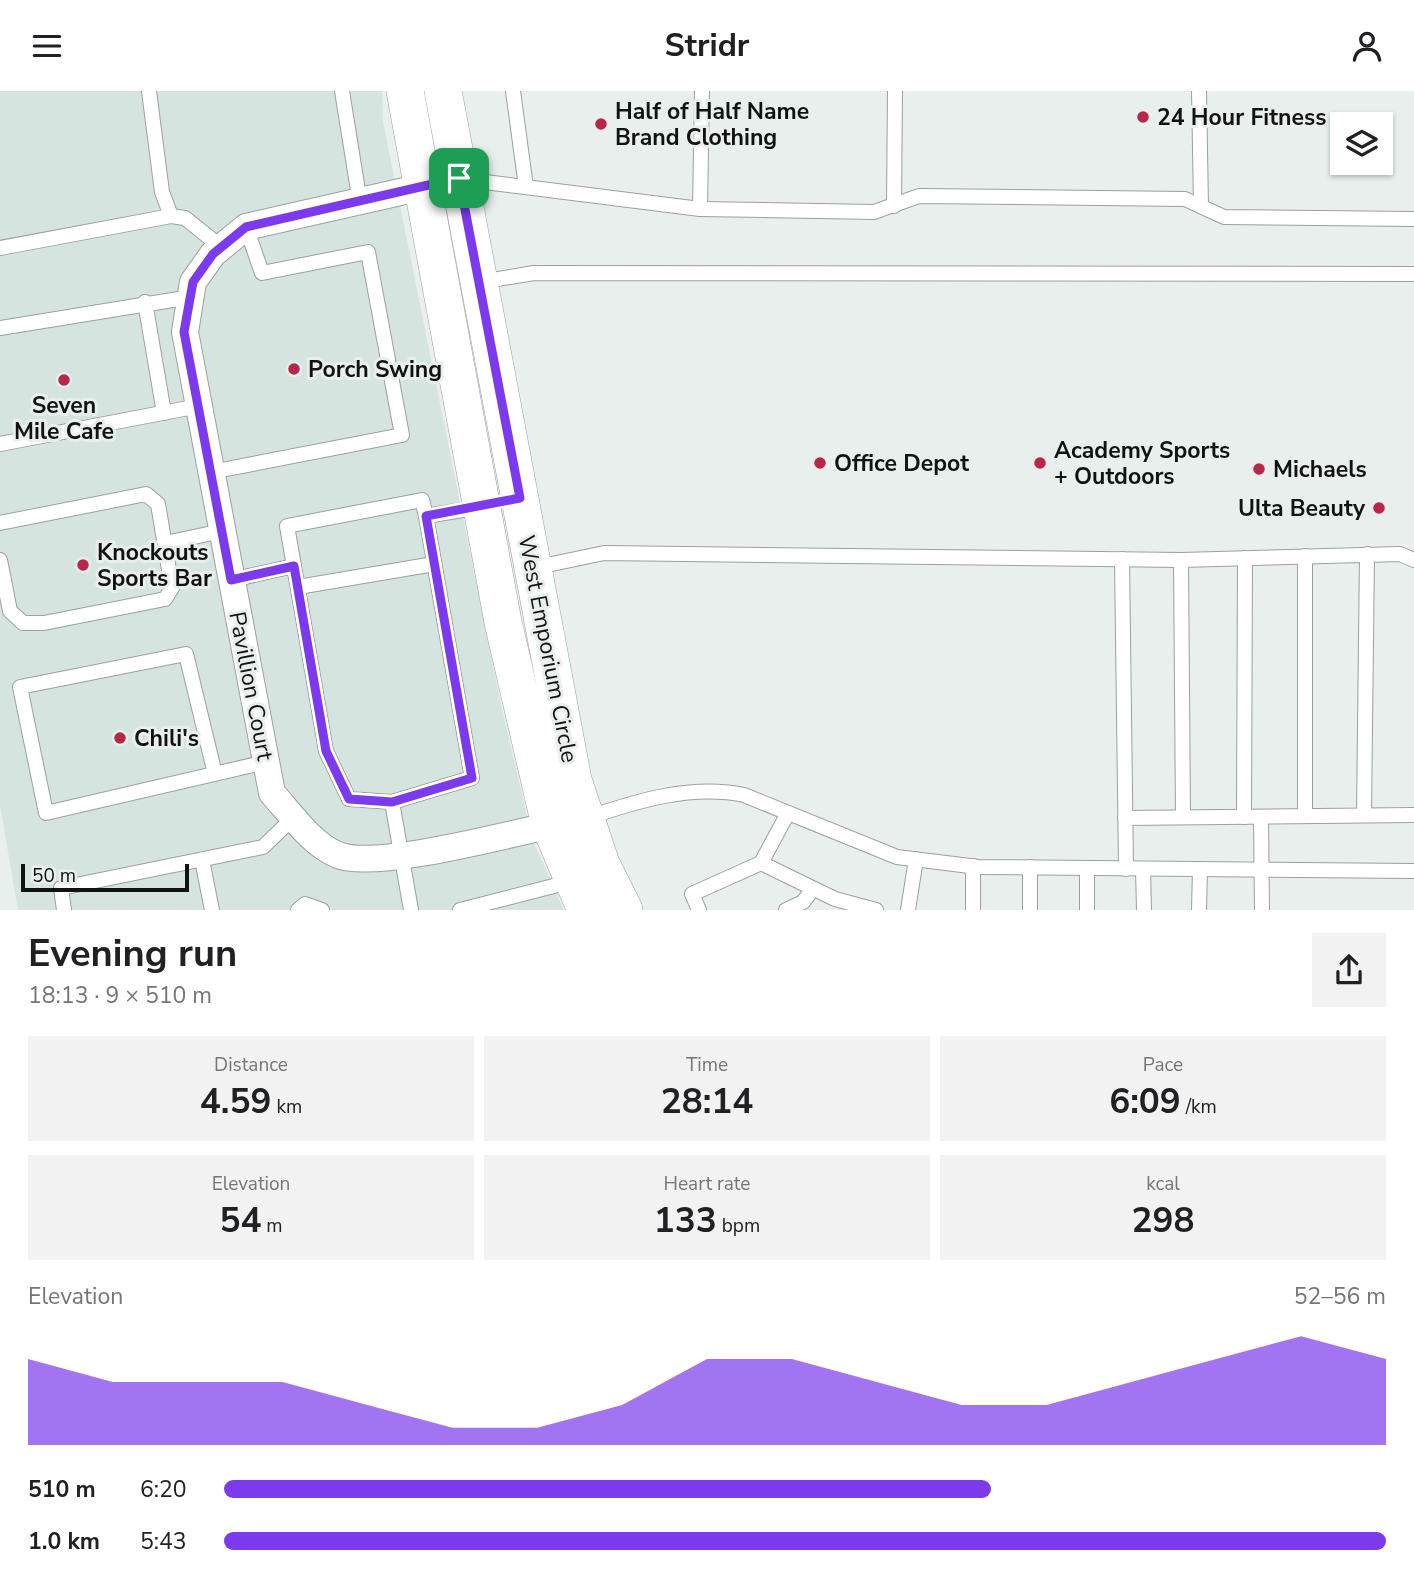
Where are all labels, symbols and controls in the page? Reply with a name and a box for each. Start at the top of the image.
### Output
text: Stridr [665,24,749,67]
icon: menu [28,27,66,65]
icon: person [1348,27,1386,65]
place label: Half of Half Name Brand Clothing [615,96,809,153]
place label: 24 Hour Fitness [1157,102,1326,133]
marker: 24 Hour Fitness [1135,109,1151,125]
map controls [1330,112,1393,175]
button: layers [1330,112,1393,175]
marker: Half of Half Name Brand Clothing [593,116,609,132]
pin [429,148,489,208]
icon: arrive [440,159,478,197]
place label: Porch Swing [308,354,442,385]
marker: Porch Swing [286,361,302,377]
marker: Seven Mile Cafe [56,372,72,388]
place label: Seven Mile Cafe [14,390,114,447]
place label: Academy Sports + Outdoors [1054,435,1230,492]
place label: Office Depot [834,448,969,479]
place label: Michaels [1273,454,1367,485]
marker: Office Depot [812,455,828,471]
marker: Academy Sports + Outdoors [1032,455,1048,471]
marker: Michaels [1251,461,1267,477]
place label: Ulta Beauty [1238,493,1366,524]
marker: Ulta Beauty [1371,500,1387,516]
street label: West Emporium Circle [511,533,585,765]
place label: Knockouts Sports Bar [97,537,212,594]
marker: Knockouts Sports Bar [75,557,91,573]
street label: Pavillion Court [221,609,281,764]
place label: Chili's [134,723,199,754]
marker: Chili's [112,730,128,746]
scale bar [21,861,189,893]
text: 50 m [32,863,76,889]
text: Evening run [28,928,237,979]
button: share [1312,933,1386,1007]
text: 18:13 · 9 × 510 m [28,980,212,1011]
text: Distance [214,1052,288,1078]
text: Time [686,1052,728,1078]
text: Pace [1143,1052,1183,1078]
text: 4.59 [200,1078,272,1125]
text: 28:14 [661,1078,753,1125]
text: 6:09 [1109,1078,1181,1125]
text: km [272,1094,302,1120]
text: /km [1181,1094,1217,1120]
text: Elevation [212,1171,290,1197]
text: Heart rate [664,1171,750,1197]
text: kcal [1146,1171,1180,1197]
text: 54 [219,1197,261,1244]
text: 133 [654,1197,717,1244]
text: 298 [1131,1197,1195,1244]
text: m [261,1213,283,1239]
text: bpm [717,1213,760,1239]
text: Elevation [28,1281,123,1312]
text: 52–56 m [1294,1281,1386,1312]
text: 510 m [28,1474,96,1505]
text: 6:20 [140,1474,187,1505]
text: 1.0 km [28,1526,100,1557]
text: 5:43 [140,1526,187,1557]

